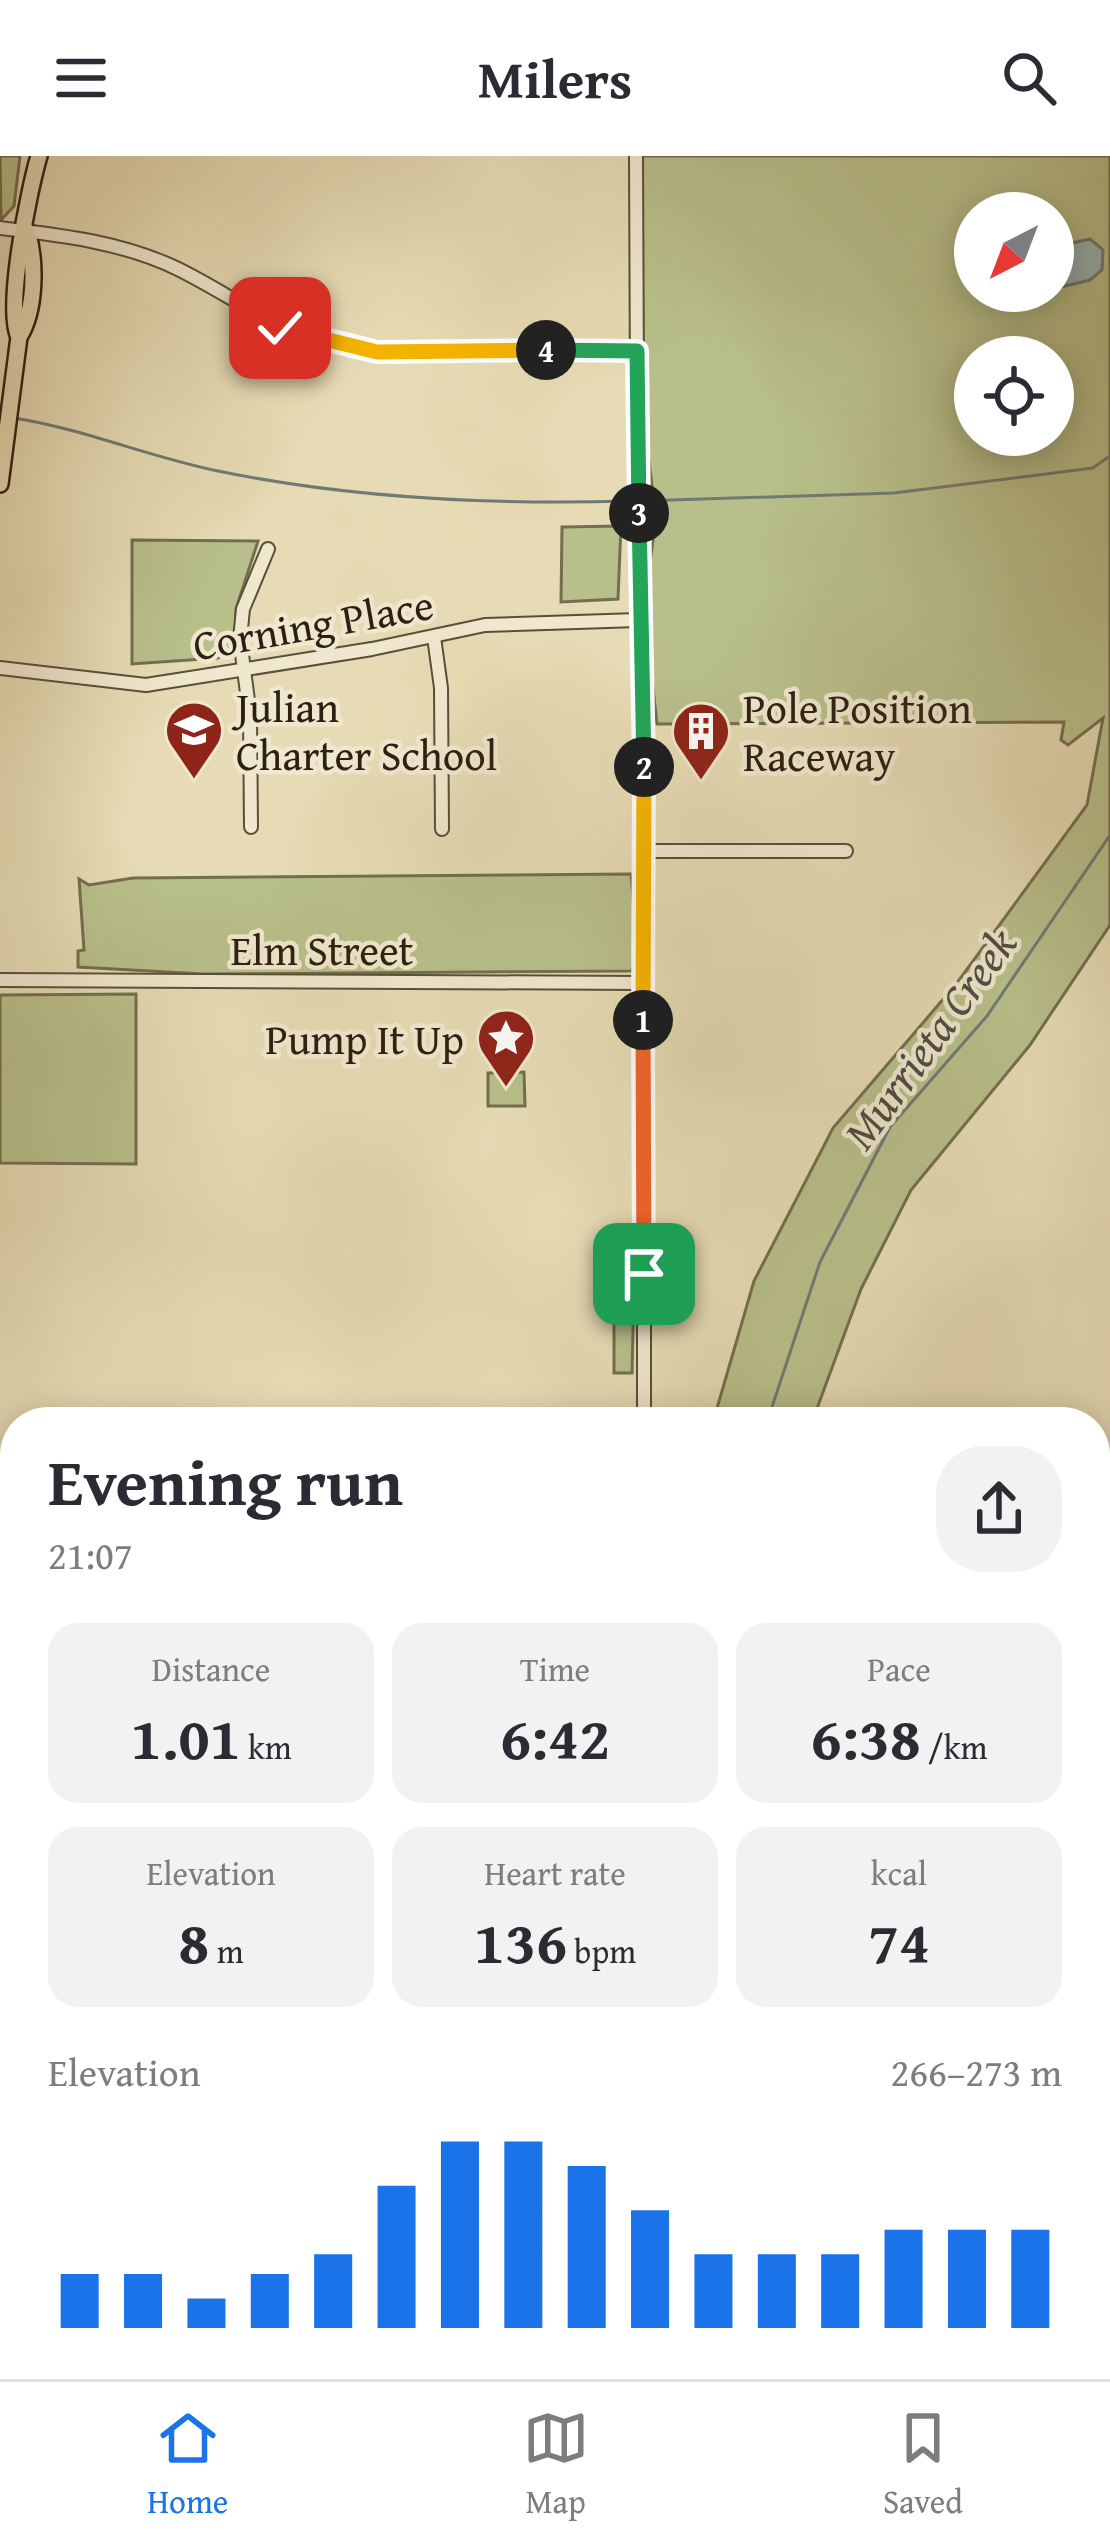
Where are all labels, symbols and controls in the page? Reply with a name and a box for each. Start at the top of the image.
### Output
text: Milers [478,39,632,118]
icon: menu [48,45,114,111]
icon: search [996,45,1062,111]
north arrow [954,192,1074,312]
map controls [954,192,1074,456]
pin [229,277,331,379]
icon: check [247,295,313,361]
pin: 4 [516,320,576,380]
text: 4 [537,326,555,374]
button: locate [954,336,1074,456]
pin: 3 [609,483,669,543]
text: 3 [630,489,648,537]
street label: Corning Place [188,573,438,675]
place label: Julian Charter School [231,676,497,785]
place label: Pole Position Raceway [743,677,972,786]
school or university icon: Julian Charter School [163,699,225,781]
building icon: Pole Position Raceway [670,700,732,782]
pin: 2 [614,737,674,797]
text: 2 [635,743,653,791]
water label: Murrieta Creek [827,914,1032,1162]
street label: Elm Street [231,919,414,980]
pin: 1 [613,990,673,1050]
text: 1 [634,996,652,1044]
place icon: Pump It Up [475,1007,537,1089]
place label: Pump It Up [265,1008,464,1069]
pin [593,1223,695,1325]
icon: arrive [611,1241,677,1307]
text: Evening run [48,1432,403,1529]
button: share [936,1446,1062,1572]
text: 21:07 [48,1526,133,1583]
text: Distance [152,1645,270,1693]
text: Time [520,1645,590,1693]
text: Pace [867,1645,931,1693]
text: 1.01 [130,1693,241,1781]
text: 6:42 [500,1693,610,1781]
text: 6:38 [811,1693,921,1781]
text: km [241,1723,292,1771]
text: /km [921,1723,987,1771]
text: Elevation [146,1849,276,1897]
text: Heart rate [484,1849,626,1897]
text: kcal [871,1849,927,1897]
text: 8 [178,1897,209,1985]
text: 136 [474,1897,567,1985]
text: 74 [868,1897,930,1985]
text: m [209,1927,244,1975]
text: bpm [567,1927,636,1975]
text: Elevation [48,2043,201,2100]
text: 266–273 m [890,2043,1062,2100]
tab: Home [147,2405,228,2525]
tab: Map [523,2405,589,2525]
tab: Saved [883,2405,963,2525]

